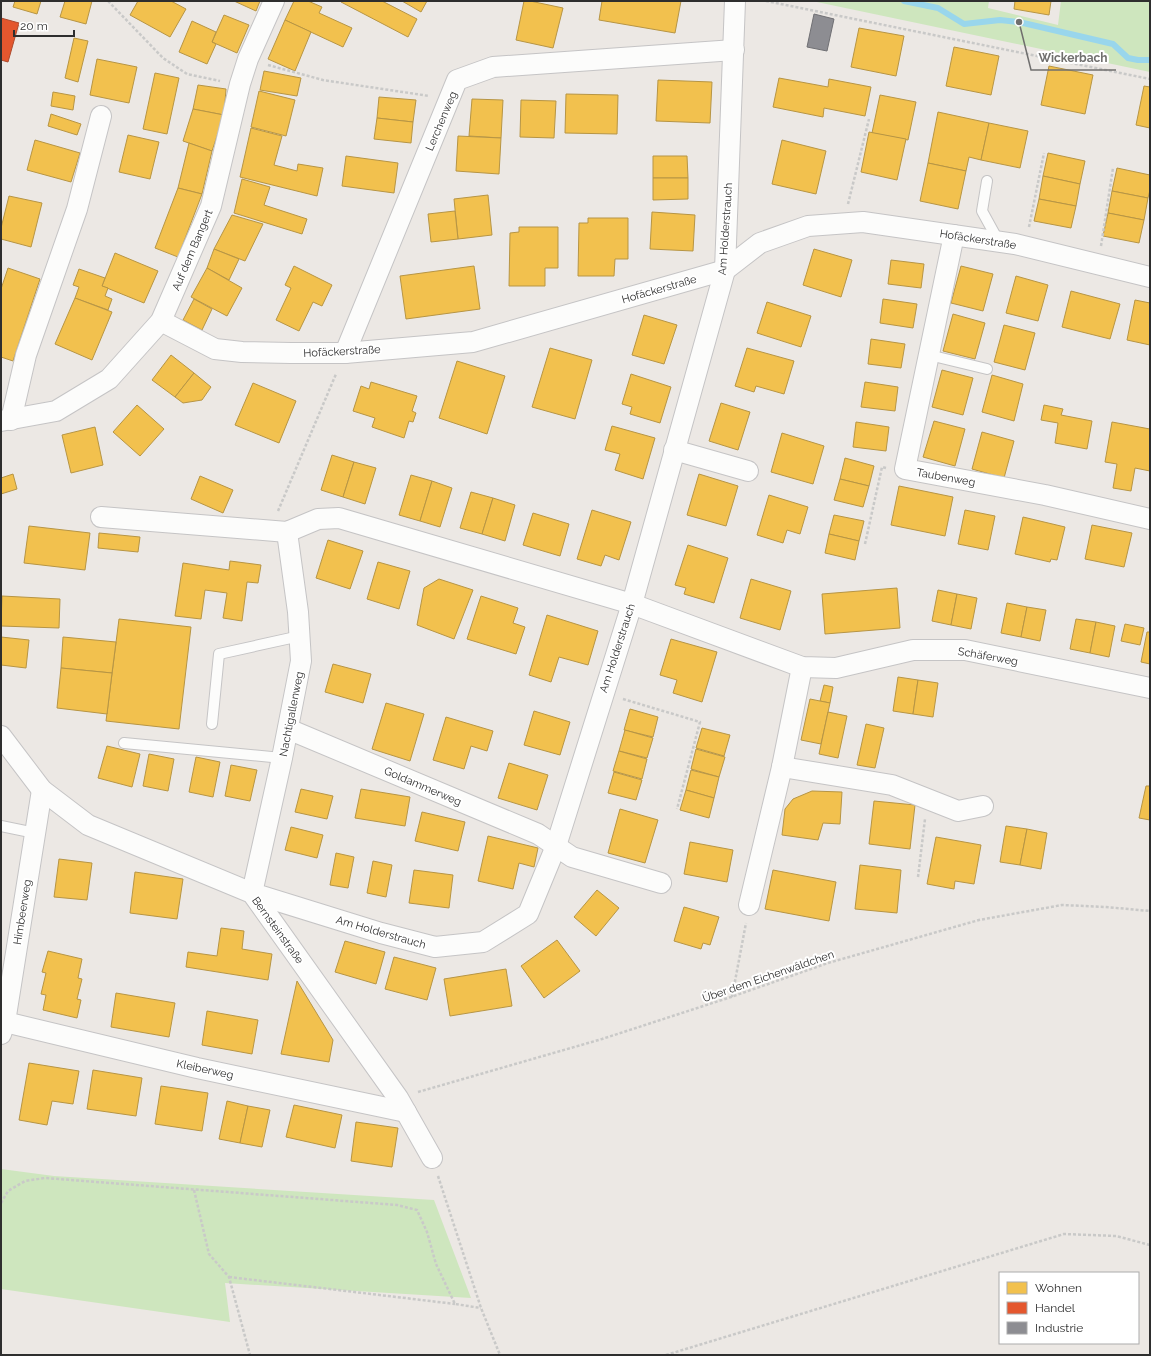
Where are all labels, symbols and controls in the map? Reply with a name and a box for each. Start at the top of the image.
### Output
scale bar [14,12,74,38]
text: 20 m [20,19,48,33]
callout: Wickerbach [1031,46,1116,70]
text: Wickerbach [1038,51,1108,65]
street label: Lerchenweg [423,89,460,153]
street label: Am Holderstrauch [716,182,735,276]
street label: Auf dem Bangert [170,207,216,293]
street label: Hofäckerstraße [939,227,1018,252]
street label: Hofäckerstraße [620,272,699,306]
street label: Hofäckerstraße [303,343,382,360]
street label: Taubenweg [915,466,976,489]
street label: Am Holderstrauch [597,602,638,694]
street label: Schäferweg [957,645,1019,668]
street label: Nachtigallenweg [277,670,306,758]
street label: Goldammerweg [382,764,463,809]
street label: Himbeerweg [11,878,34,946]
street label: Bernsteinstraße [249,894,307,967]
street label: Am Holderstrauch [334,913,427,952]
street label: Über dem Eichenwäldchen [701,948,836,1005]
street label: Kleiberweg [175,1057,235,1082]
legend [999,1272,1139,1344]
text: Wohnen [1035,1281,1082,1295]
text: Handel [1035,1301,1076,1315]
text: Industrie [1035,1321,1083,1335]

